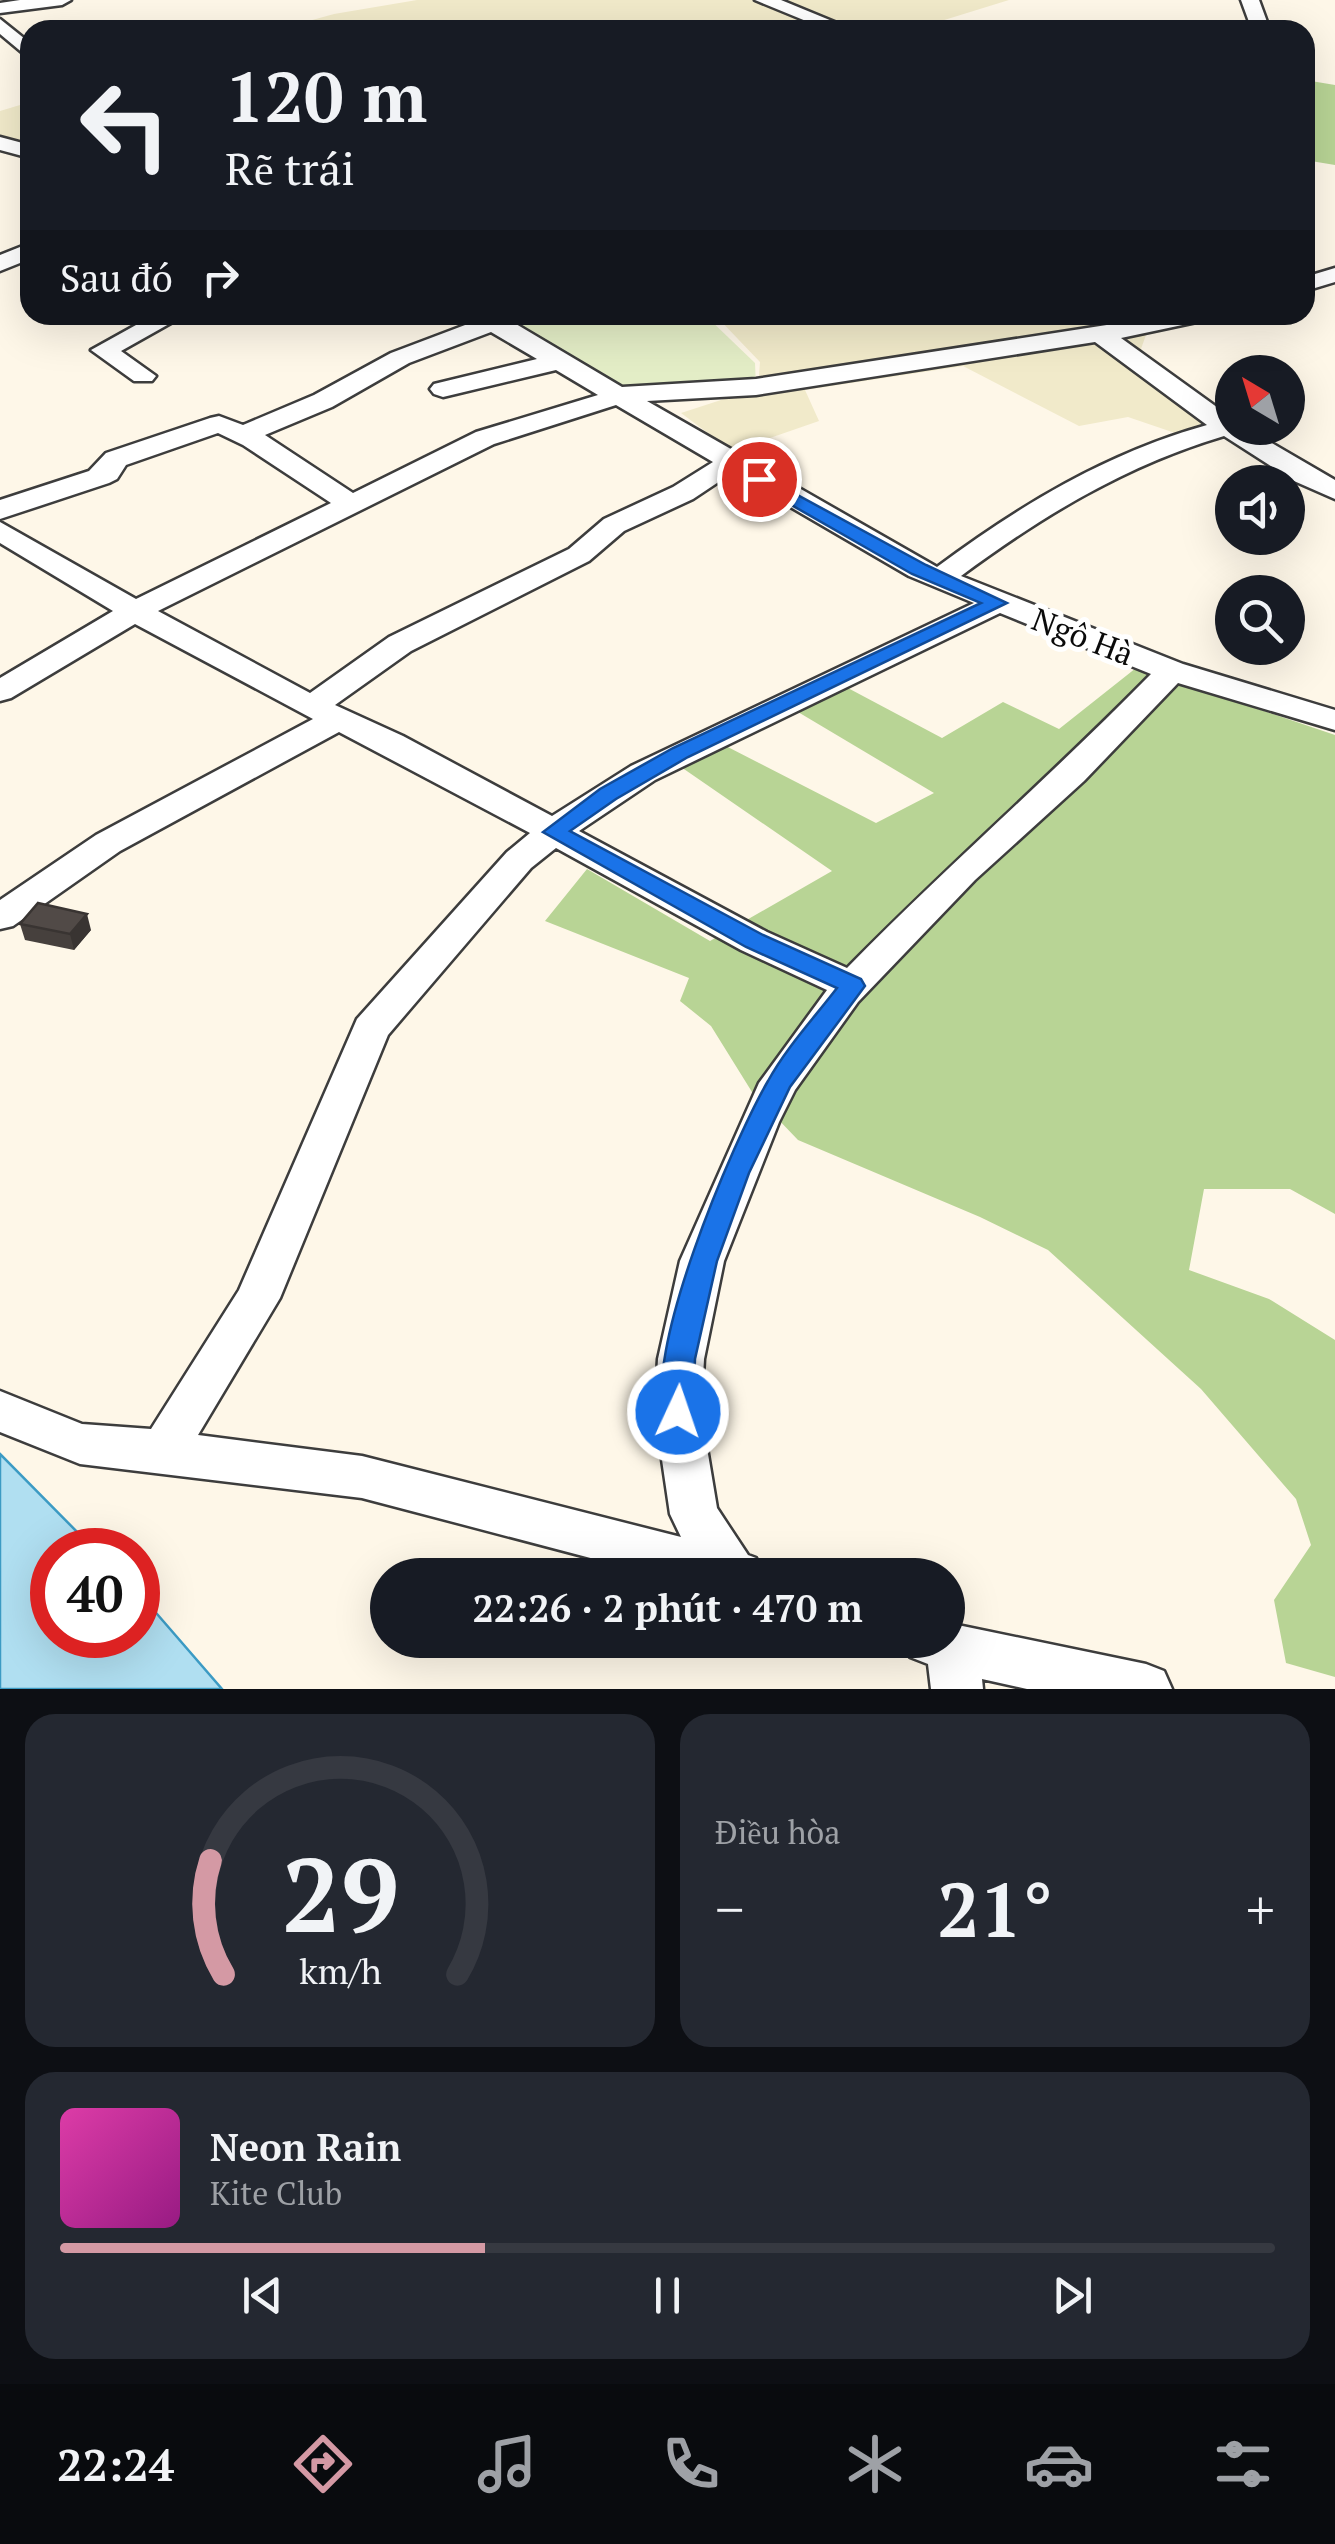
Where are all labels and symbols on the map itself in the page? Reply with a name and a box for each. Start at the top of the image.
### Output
north arrow [1215,355,1305,445]
pin [717,437,802,522]
street label: Ngô Hà [1026,598,1140,674]
position arrow [626,1360,730,1464]
speed limit sign: 40 [30,1528,160,1658]

